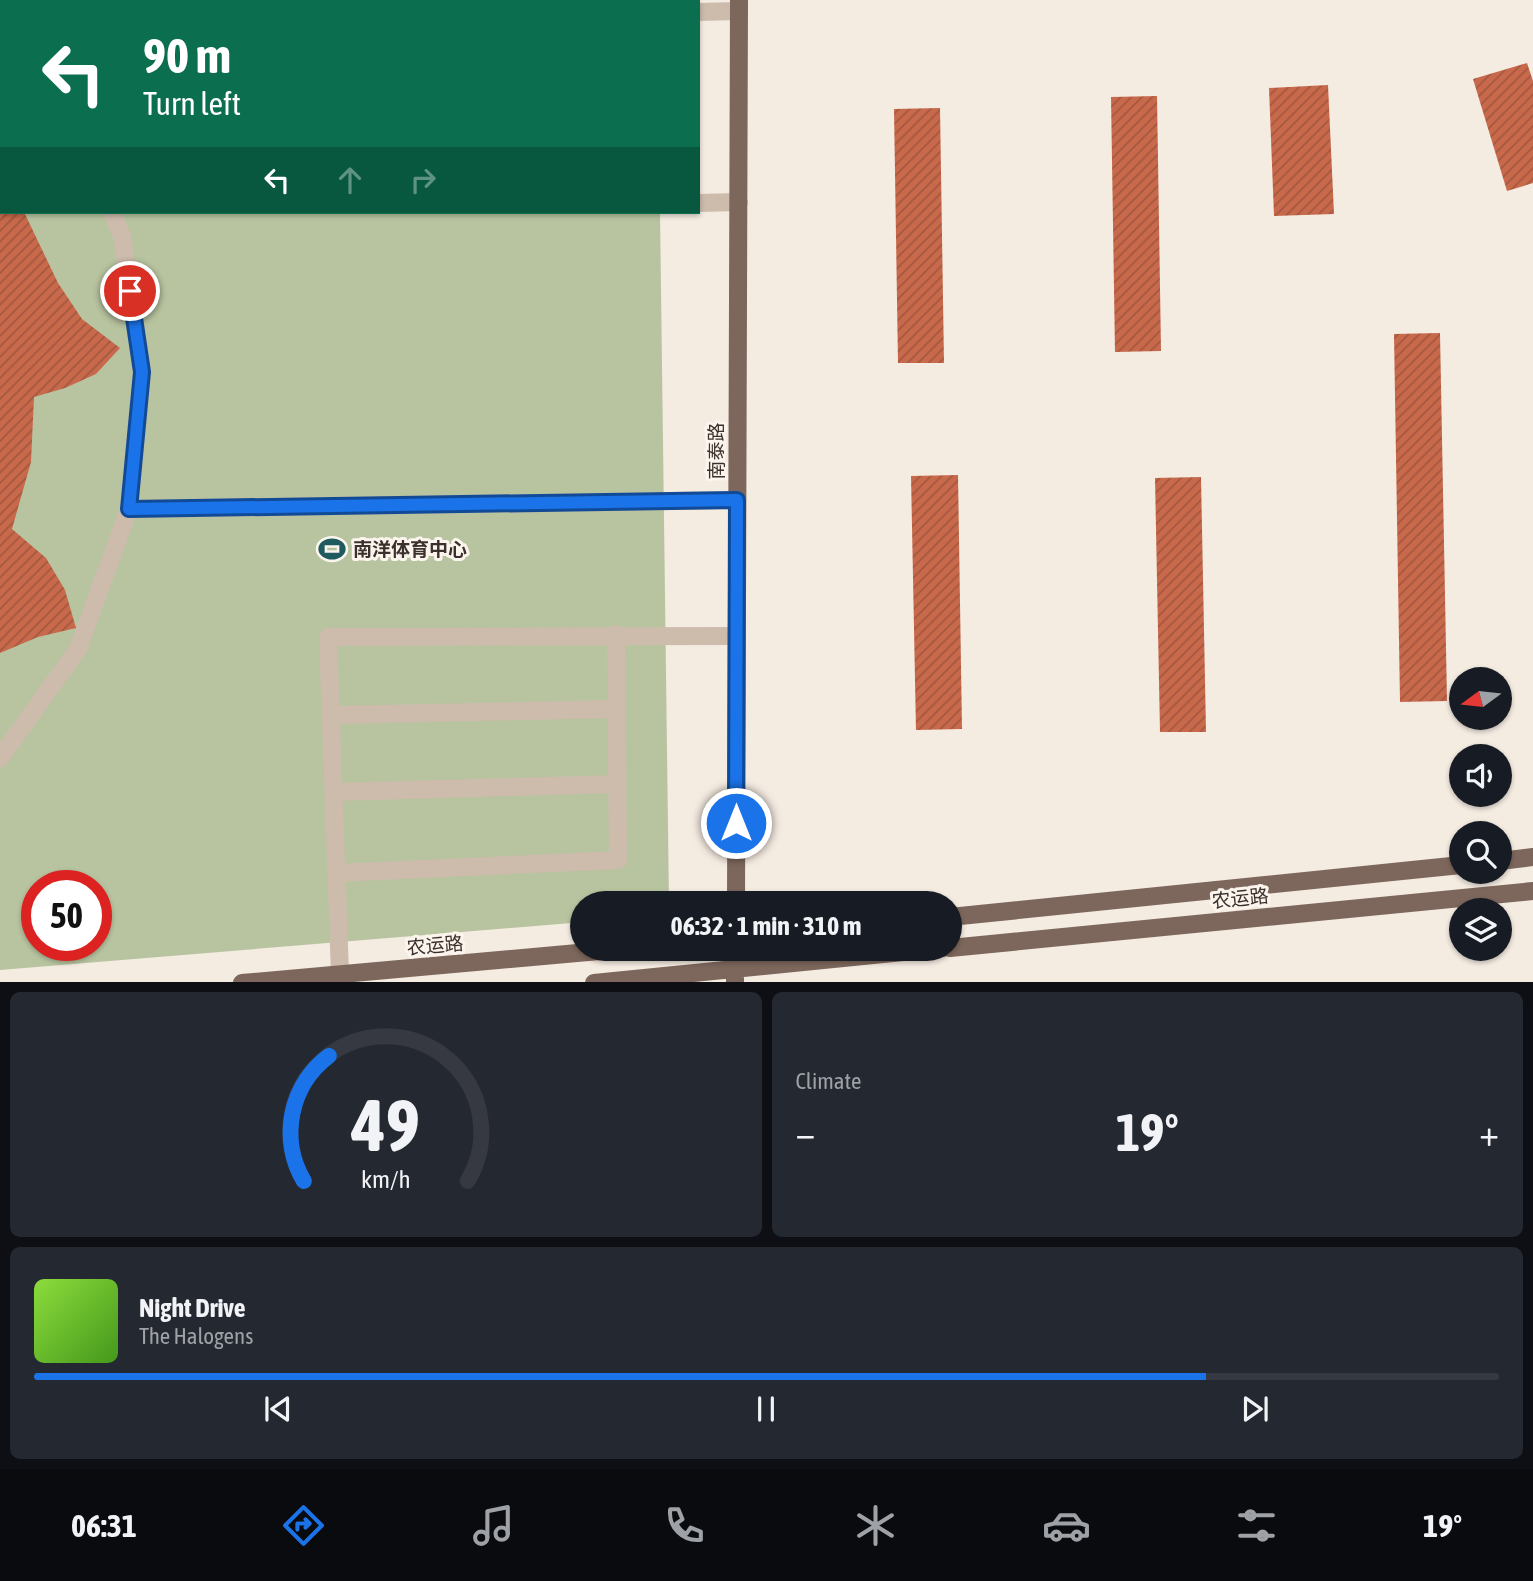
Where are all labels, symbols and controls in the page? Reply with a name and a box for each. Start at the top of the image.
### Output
text: 90 m [143,27,231,83]
icon: left [28,28,119,119]
text: Turn left [143,85,241,122]
icon: left [258,161,296,199]
icon: ahead [331,161,369,199]
icon: right [404,161,442,199]
pin [100,261,160,321]
icon: arrive [111,272,149,310]
street label: 南泰路 [705,422,727,480]
sports icon: 南洋体育中心 [317,534,347,564]
place label: 南洋体育中心 [353,538,467,560]
north arrow [1449,667,1512,730]
map controls [1449,667,1512,961]
button: sound [1449,744,1512,807]
position arrow [699,786,773,860]
button: search [1449,821,1512,884]
speed limit sign: 50 [21,870,112,961]
street label: 农运路 [1210,884,1270,912]
button: layers [1449,898,1512,961]
text: 06:32 · 1 min · 310 m [671,911,861,941]
street label: 农运路 [406,932,464,958]
text: Climate [796,1068,861,1094]
text: 49 [351,1083,420,1166]
text: 19° [1116,1102,1179,1162]
text: − [796,1111,815,1154]
text: + [1479,1111,1499,1154]
text: km/h [361,1164,411,1192]
text: Night Drive [139,1293,246,1323]
text: The Halogens [139,1323,253,1349]
icon: previous [259,1390,297,1428]
icon: pause [747,1390,785,1428]
icon: next [1236,1390,1274,1428]
icon: directions [279,1501,328,1550]
icon: music [469,1501,518,1550]
icon: phone [660,1501,709,1550]
icon: climate [851,1501,900,1550]
icon: car [1042,1501,1091,1550]
icon: filters [1232,1501,1281,1550]
text: 06:31 [71,1507,137,1544]
text: 19° [1423,1507,1462,1544]

